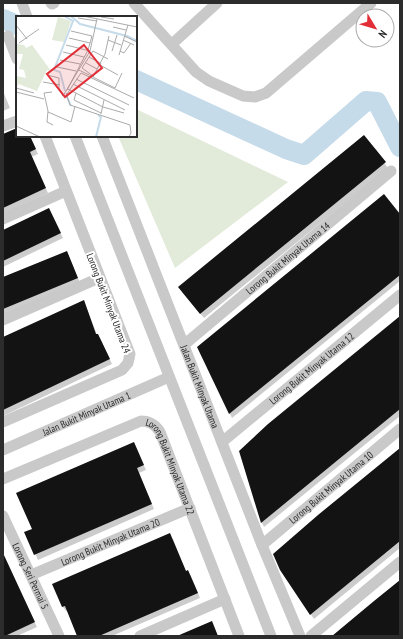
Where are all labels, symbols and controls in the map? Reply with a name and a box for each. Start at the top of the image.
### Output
north arrow [355,8,395,48]
inset map [16,16,137,137]
text: N [376,28,390,41]
street label: Lorong Bukit Minyak Utama 14 [243,219,333,297]
street label: Lorong Bukit Minyak Utama 24 [83,251,134,355]
street label: Lorong Bukit Minyak Utama 12 [267,330,357,407]
street label: Jalan Bukit Minyak Utama [177,342,222,430]
street label: Jalan Bukit Minyak Utama 1 [40,389,133,439]
street label: Lorong Bukit Minyak Utama 22 [144,416,197,517]
street label: Lorong Bukit Minyak Utama 10 [286,448,376,527]
street label: Lorong Bukit Minyak Utama 20 [59,515,162,569]
street label: Lorong Seri Permai 5 [9,541,52,611]

